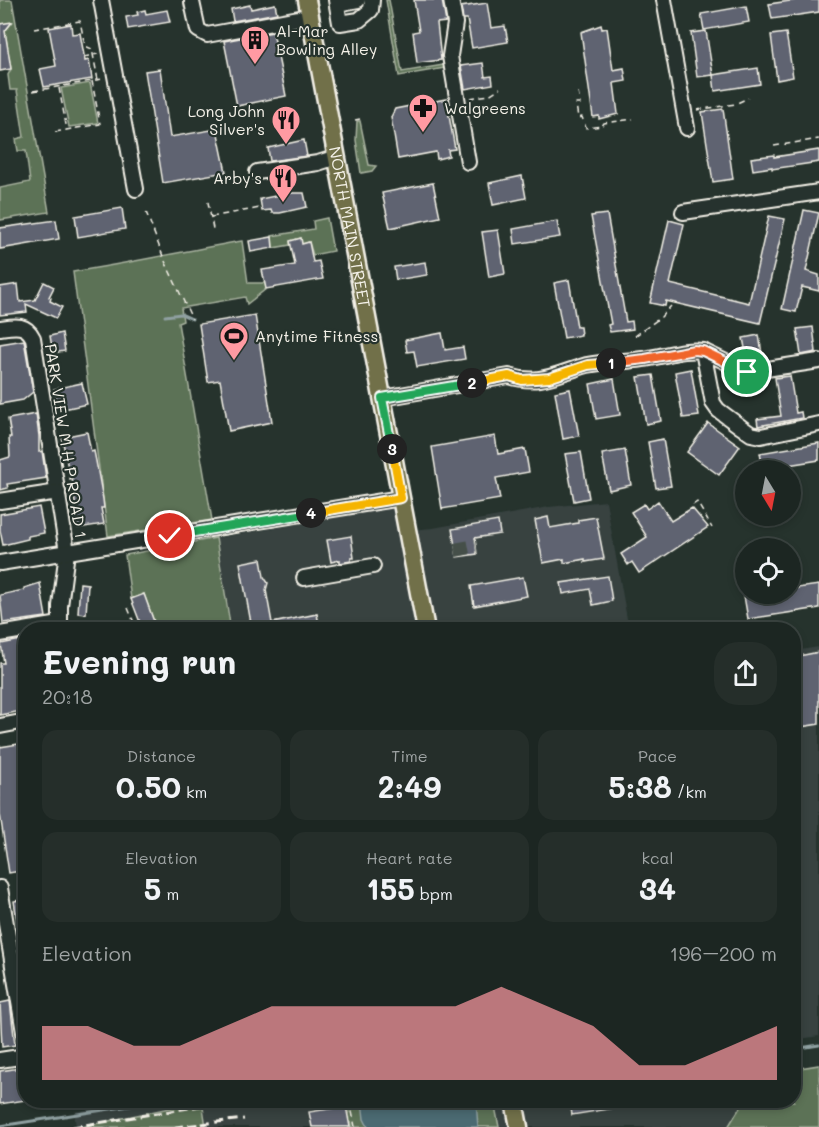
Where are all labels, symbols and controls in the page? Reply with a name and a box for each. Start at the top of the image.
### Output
place label: Al-Mar Bowling Alley [276,20,377,59]
building icon: Al-Mar Bowling Alley [239,24,271,66]
pharmacy icon: Walgreens [407,92,439,134]
place label: Walgreens [444,97,526,118]
place label: Long John Silver's [188,100,265,139]
restaurant icon: Long John Silver's [270,104,302,146]
street label: NORTH MAIN STREET [325,145,376,309]
restaurant icon: Arby's [267,162,299,204]
place label: Arby's [213,167,262,188]
sports icon: Anytime Fitness [218,320,250,362]
place label: Anytime Fitness [255,325,378,346]
street label: PARK VIEW M H P ROAD 1 [41,342,92,540]
pin [721,346,772,397]
pin: 1 [596,348,626,378]
text: 1 [607,352,615,373]
icon: arrive [730,355,763,388]
pin: 2 [457,368,487,398]
text: 2 [468,372,476,393]
pin: 3 [377,434,407,464]
text: 3 [387,438,397,459]
north arrow [735,460,801,526]
map controls [735,460,801,604]
pin: 4 [296,498,326,528]
text: 4 [306,502,316,523]
pin [144,510,195,561]
icon: check [153,519,186,552]
button: locate [735,538,801,604]
text: Evening run [42,639,236,682]
button: share [714,642,777,705]
text: 20:18 [42,683,93,709]
text: Distance [127,745,196,766]
text: Time [391,745,428,766]
text: Pace [638,745,677,766]
text: 0.50 [116,766,181,806]
text: 2:49 [378,766,441,806]
text: 5:38 [608,766,672,806]
text: km [181,781,207,802]
text: /km [672,781,707,802]
text: Elevation [126,847,197,868]
text: Heart rate [366,847,453,868]
text: kcal [642,847,673,868]
text: 5 [144,868,161,908]
text: 155 [366,868,415,908]
text: 34 [639,868,676,908]
text: m [161,883,179,904]
text: bpm [415,883,453,904]
text: Elevation [42,940,132,966]
text: 196–200 m [670,940,777,966]

